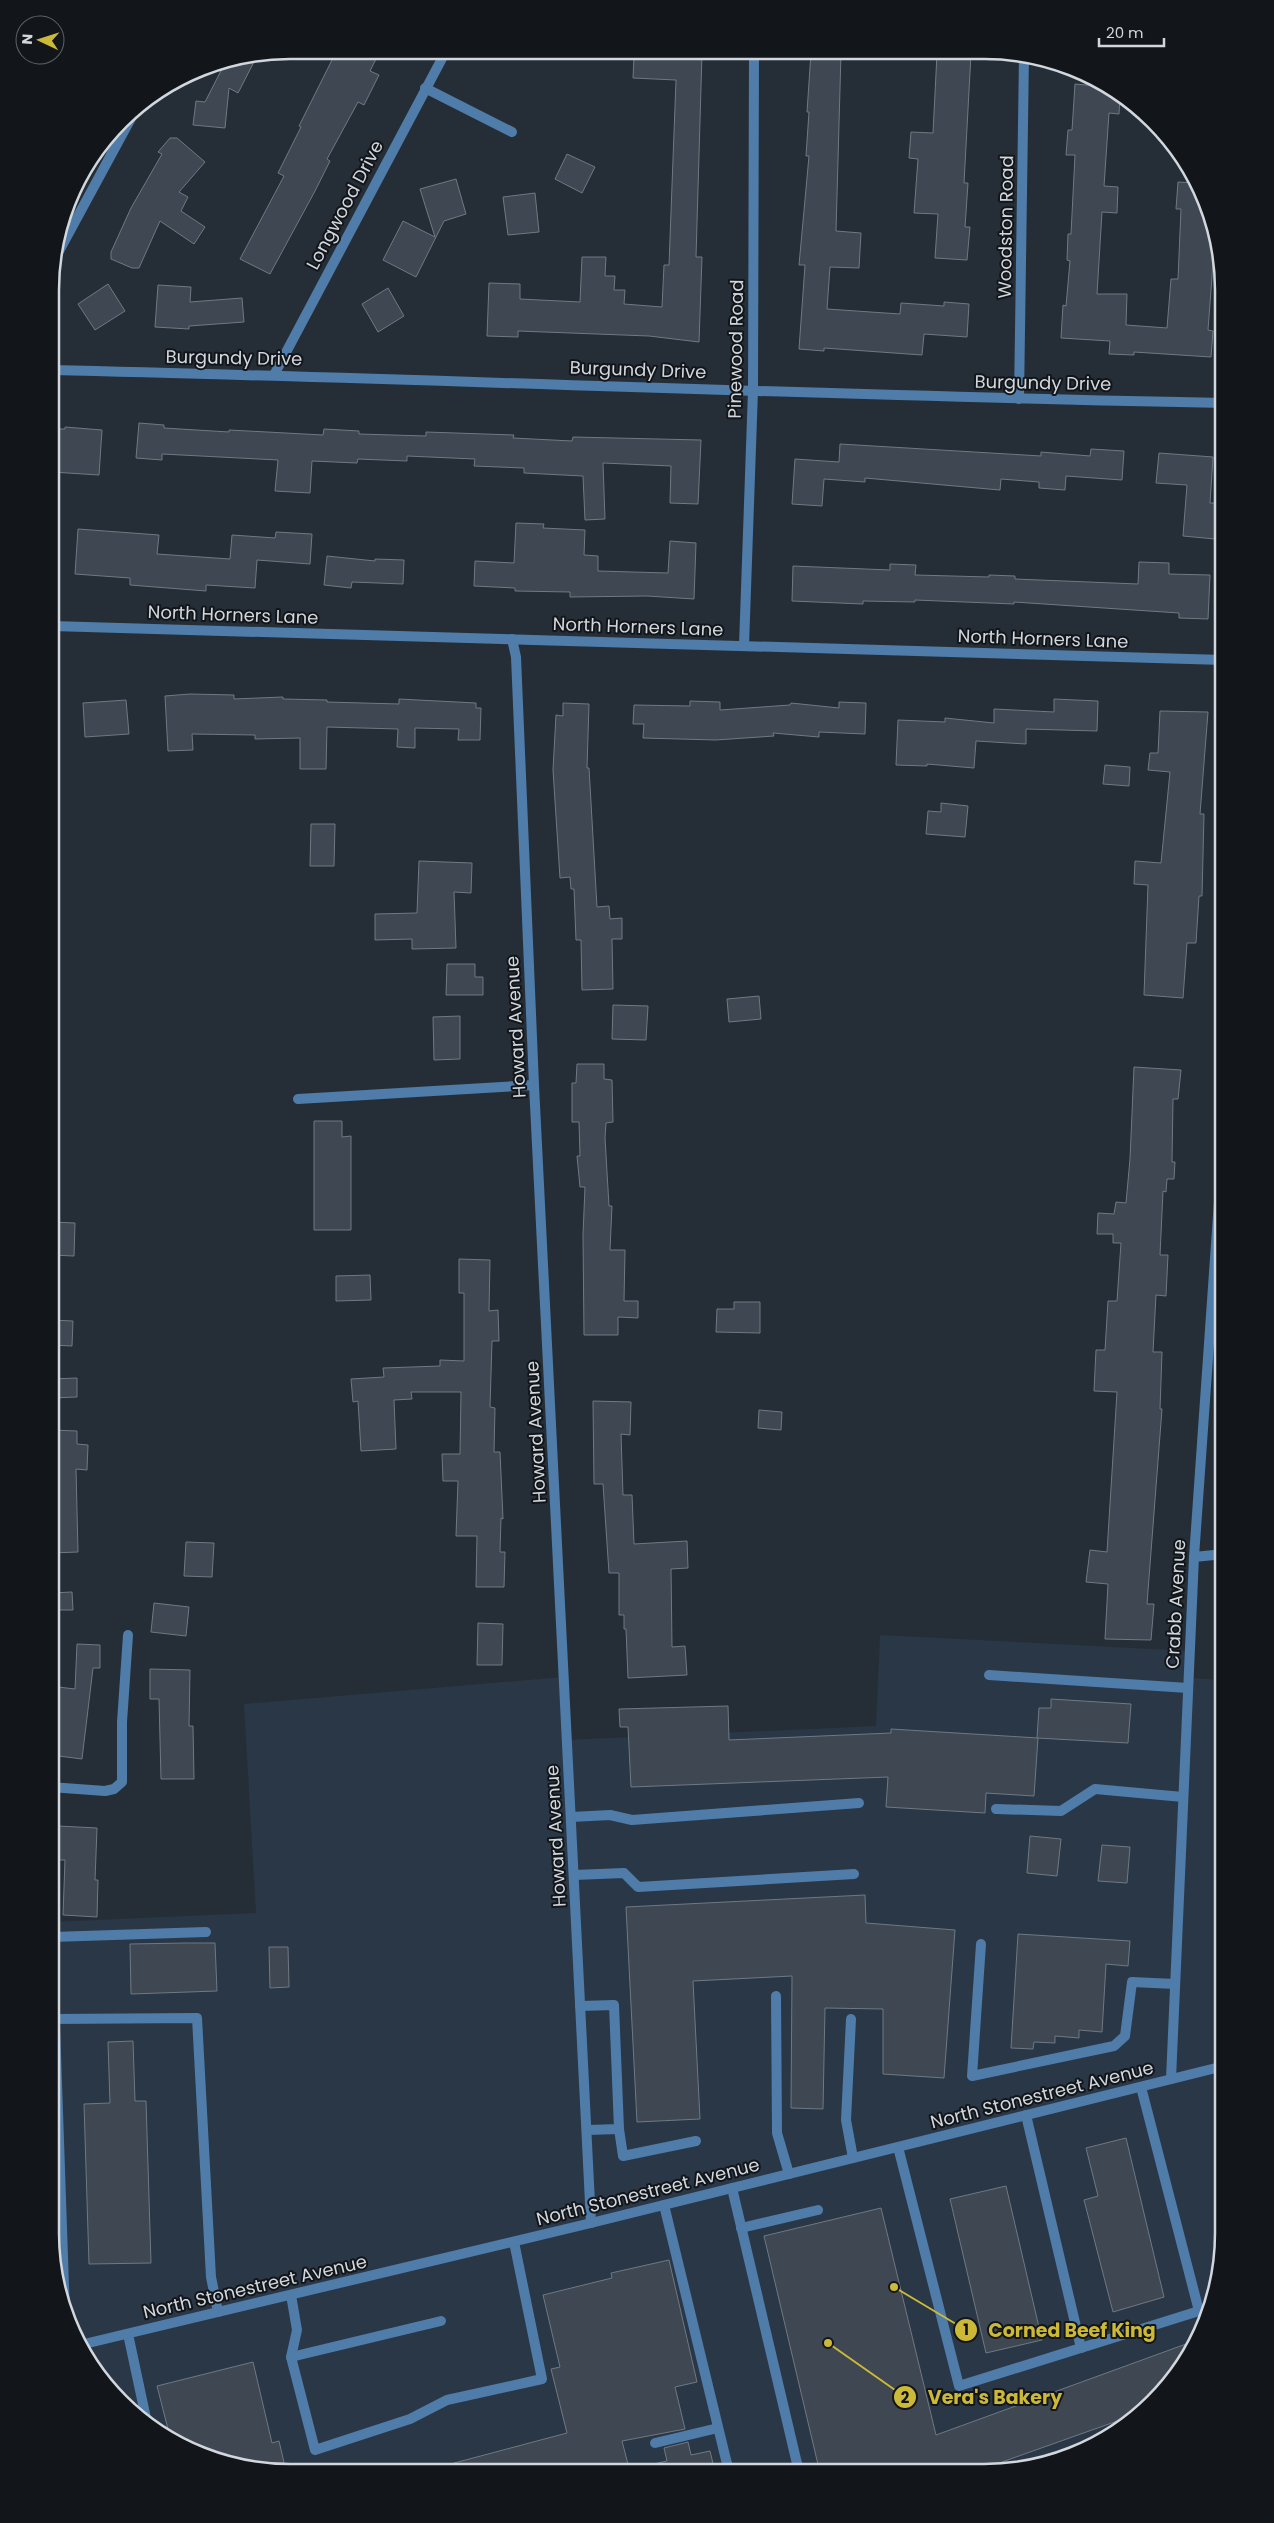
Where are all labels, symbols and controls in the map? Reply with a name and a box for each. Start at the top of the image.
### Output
north arrow [15,15,65,65]
scale bar [1099,15,1164,47]
text: 20 m [1106,22,1144,43]
text: N [17,33,37,45]
street label: Longwood Drive [300,136,389,274]
street label: Woodston Road [992,155,1019,299]
street label: Pinewood Road [722,279,749,419]
street label: Burgundy Drive [165,344,303,371]
street label: Burgundy Drive [569,355,707,384]
street label: Burgundy Drive [974,369,1112,396]
street label: North Horners Lane [147,599,319,630]
street label: North Horners Lane [552,611,724,642]
street label: North Horners Lane [957,623,1129,654]
street label: Howard Avenue [499,955,532,1099]
street label: Howard Avenue [519,1360,552,1504]
street label: Crabb Avenue [1160,1539,1191,1669]
street label: Howard Avenue [539,1764,572,1908]
street label: North Stonestreet Avenue [928,2055,1156,2134]
street label: North Stonestreet Avenue [534,2152,762,2231]
street label: North Stonestreet Avenue [141,2249,369,2324]
callout: Corned Beef King [954,2313,1166,2347]
text: Corned Beef King [988,2317,1156,2344]
text: 1 [963,2319,969,2340]
callout: Vera's Bakery [893,2380,1072,2414]
text: Vera's Bakery [928,2384,1063,2411]
text: 2 [901,2387,910,2408]

